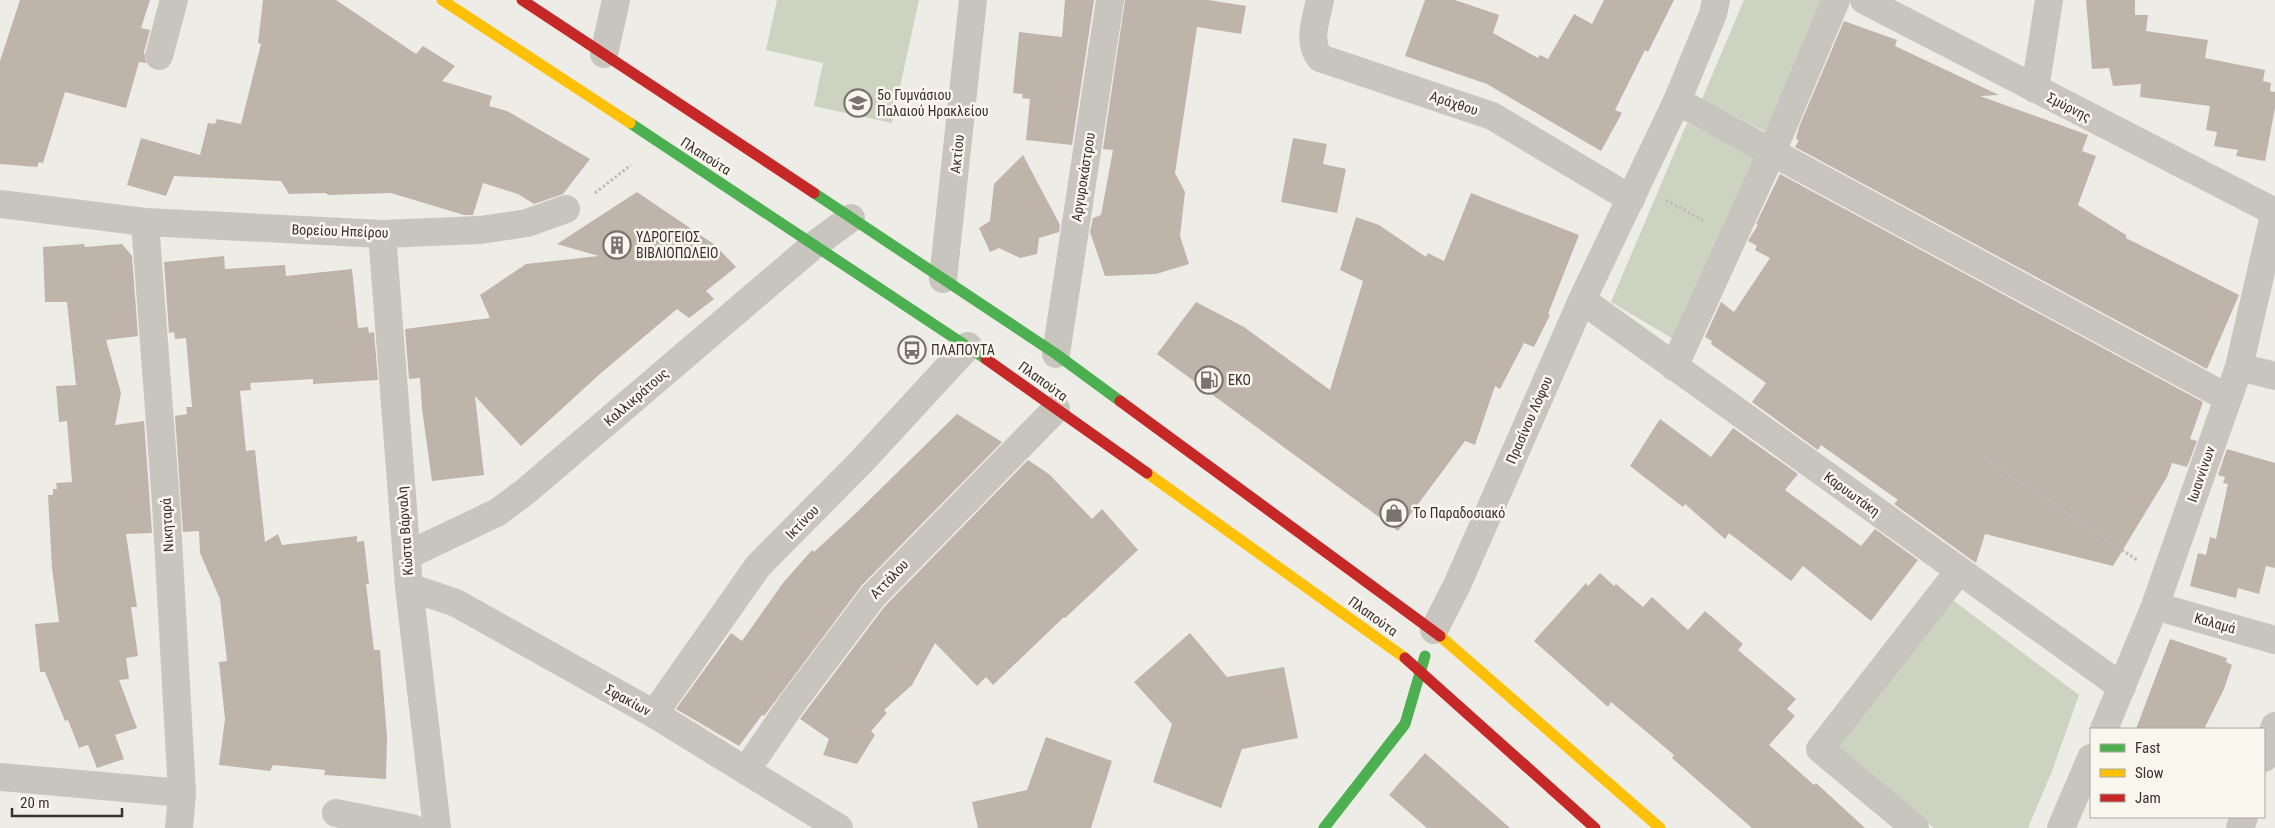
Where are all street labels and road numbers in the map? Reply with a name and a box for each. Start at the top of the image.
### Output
street label: Αράχθου [1428,88,1480,118]
street label: Σμύρνης [2044,89,2094,125]
street label: Αργυροκάστρου [1068,131,1098,223]
street label: Ακτίου [947,133,967,174]
street label: Πλαπούτα [678,134,734,178]
street label: Βορείου Ηπείρου [291,221,389,241]
street label: Πλαπούτα [1015,358,1071,404]
street label: Καλλικράτους [601,365,671,429]
street label: Πρασίνου Λόφου [1503,374,1556,467]
street label: Ιωαννίνων [2184,444,2218,504]
street label: Καρυωτάκη [1821,468,1883,520]
street label: Κώστα Βάρναλη [394,486,416,576]
street label: Νικηταρά [158,498,176,552]
street label: Ικτίνου [782,502,822,542]
street label: Αττάλου [867,556,912,602]
street label: Πλαπούτα [1345,593,1401,639]
street label: Καλαμά [2193,610,2238,637]
street label: Σφακίων [602,681,654,720]

